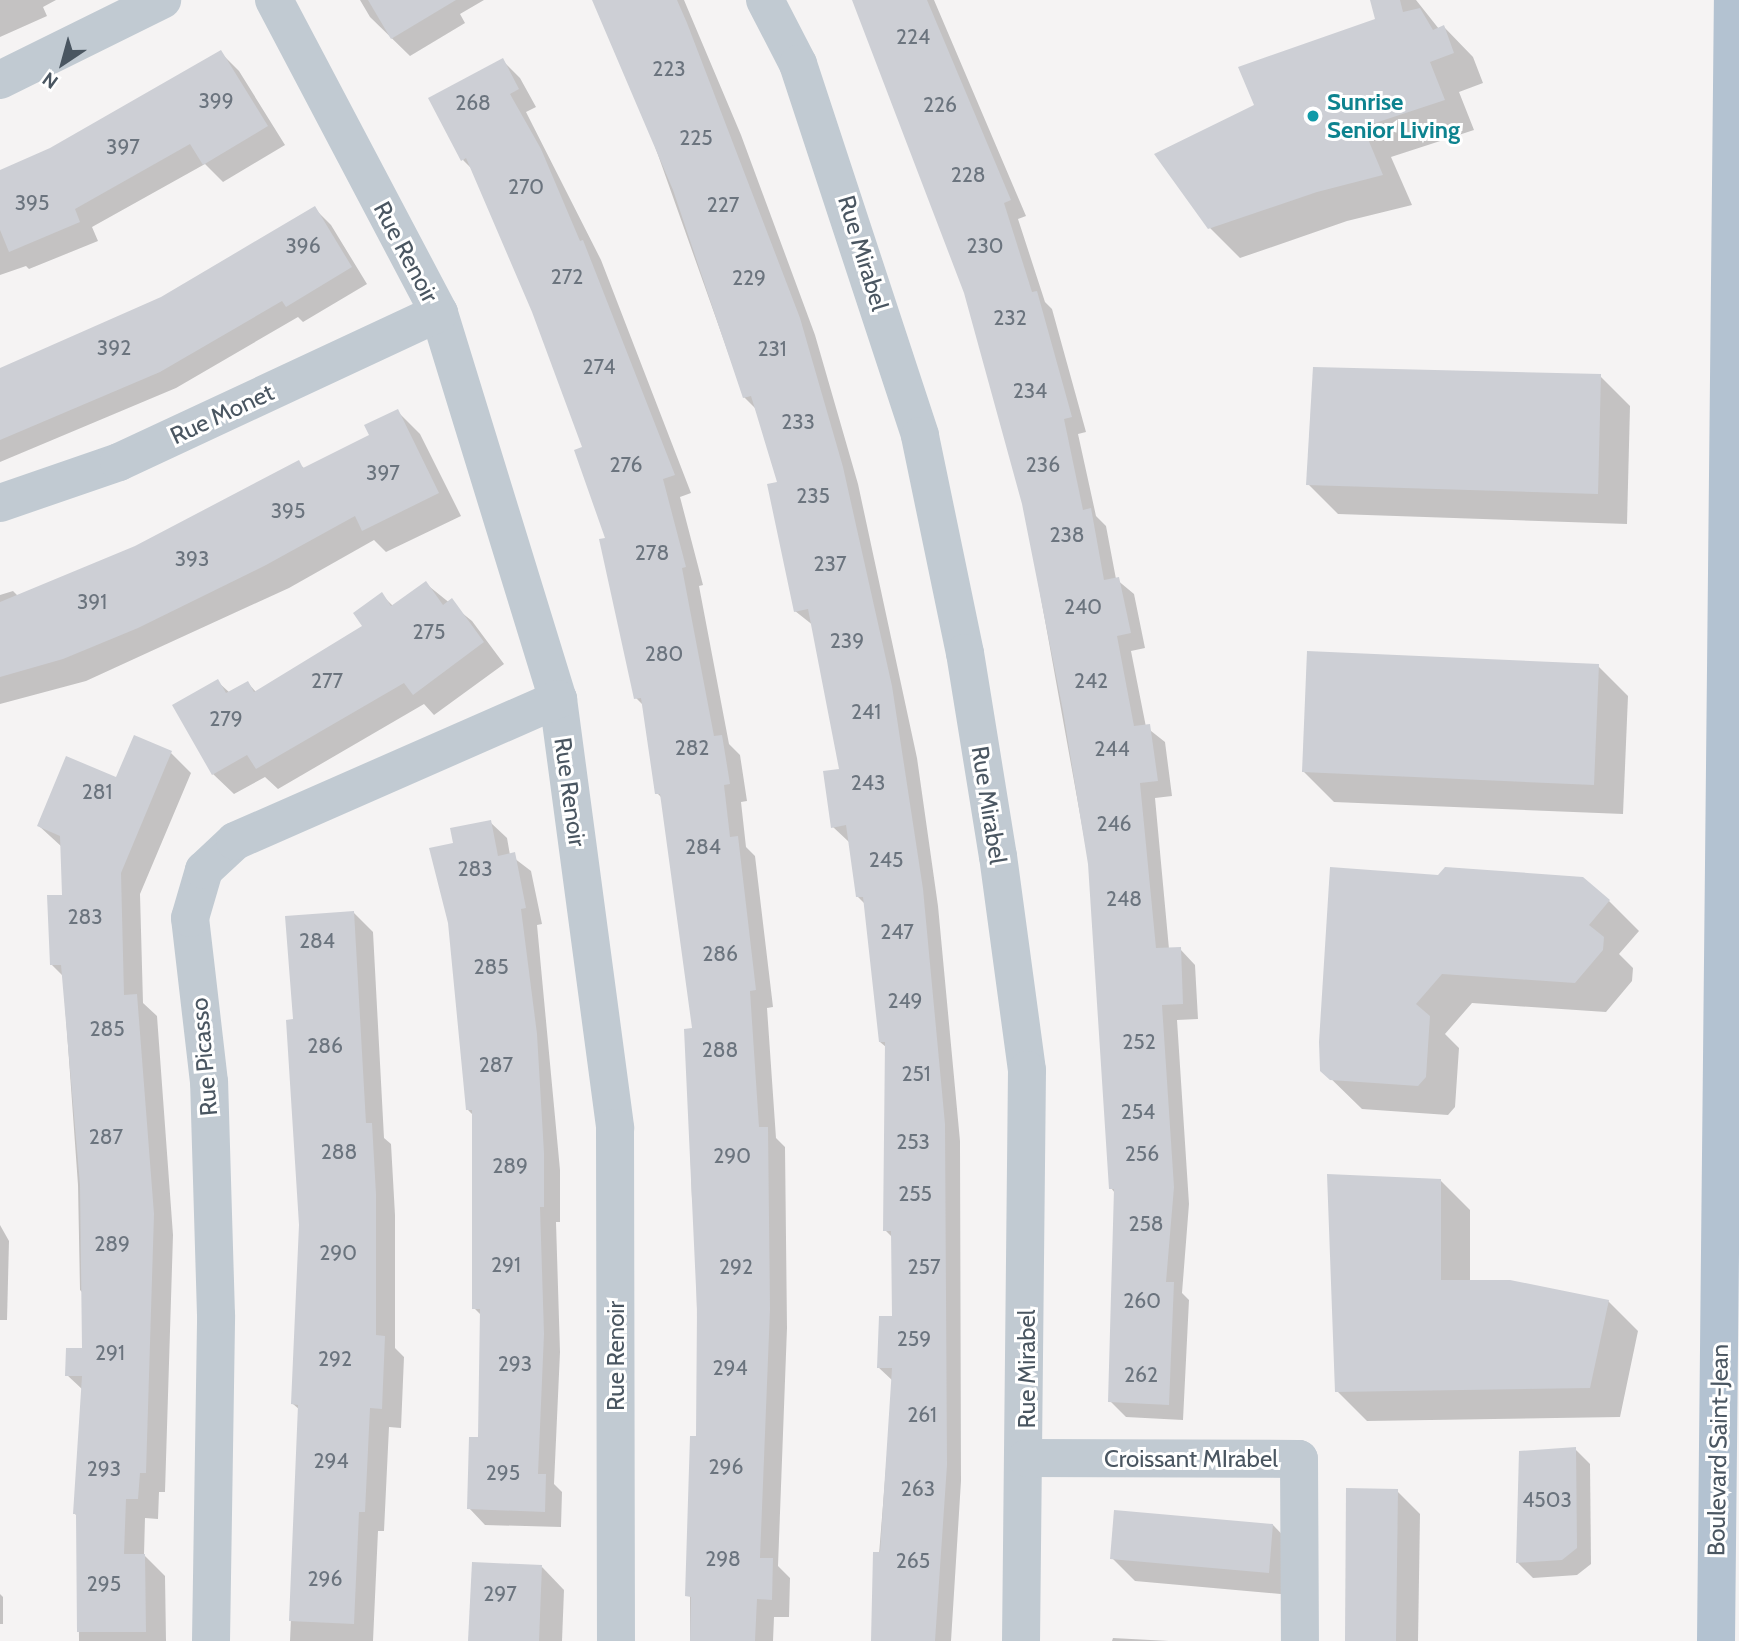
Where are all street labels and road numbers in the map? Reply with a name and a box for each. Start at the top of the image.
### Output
street label: Rue Mirabel [832,192,894,314]
street label: Rue Renoir [367,197,445,307]
street label: Rue Monet [166,378,278,450]
street label: Rue Renoir [548,736,592,848]
street label: Rue Mirabel [965,744,1013,866]
street label: Rue Picasso [184,997,224,1117]
street label: Rue Renoir [602,1301,630,1411]
street label: Rue Mirabel [1013,1310,1041,1428]
street label: Boulevard Saint-Jean [1702,1344,1734,1556]
street label: Croissant MIrabel [1104,1445,1278,1473]

